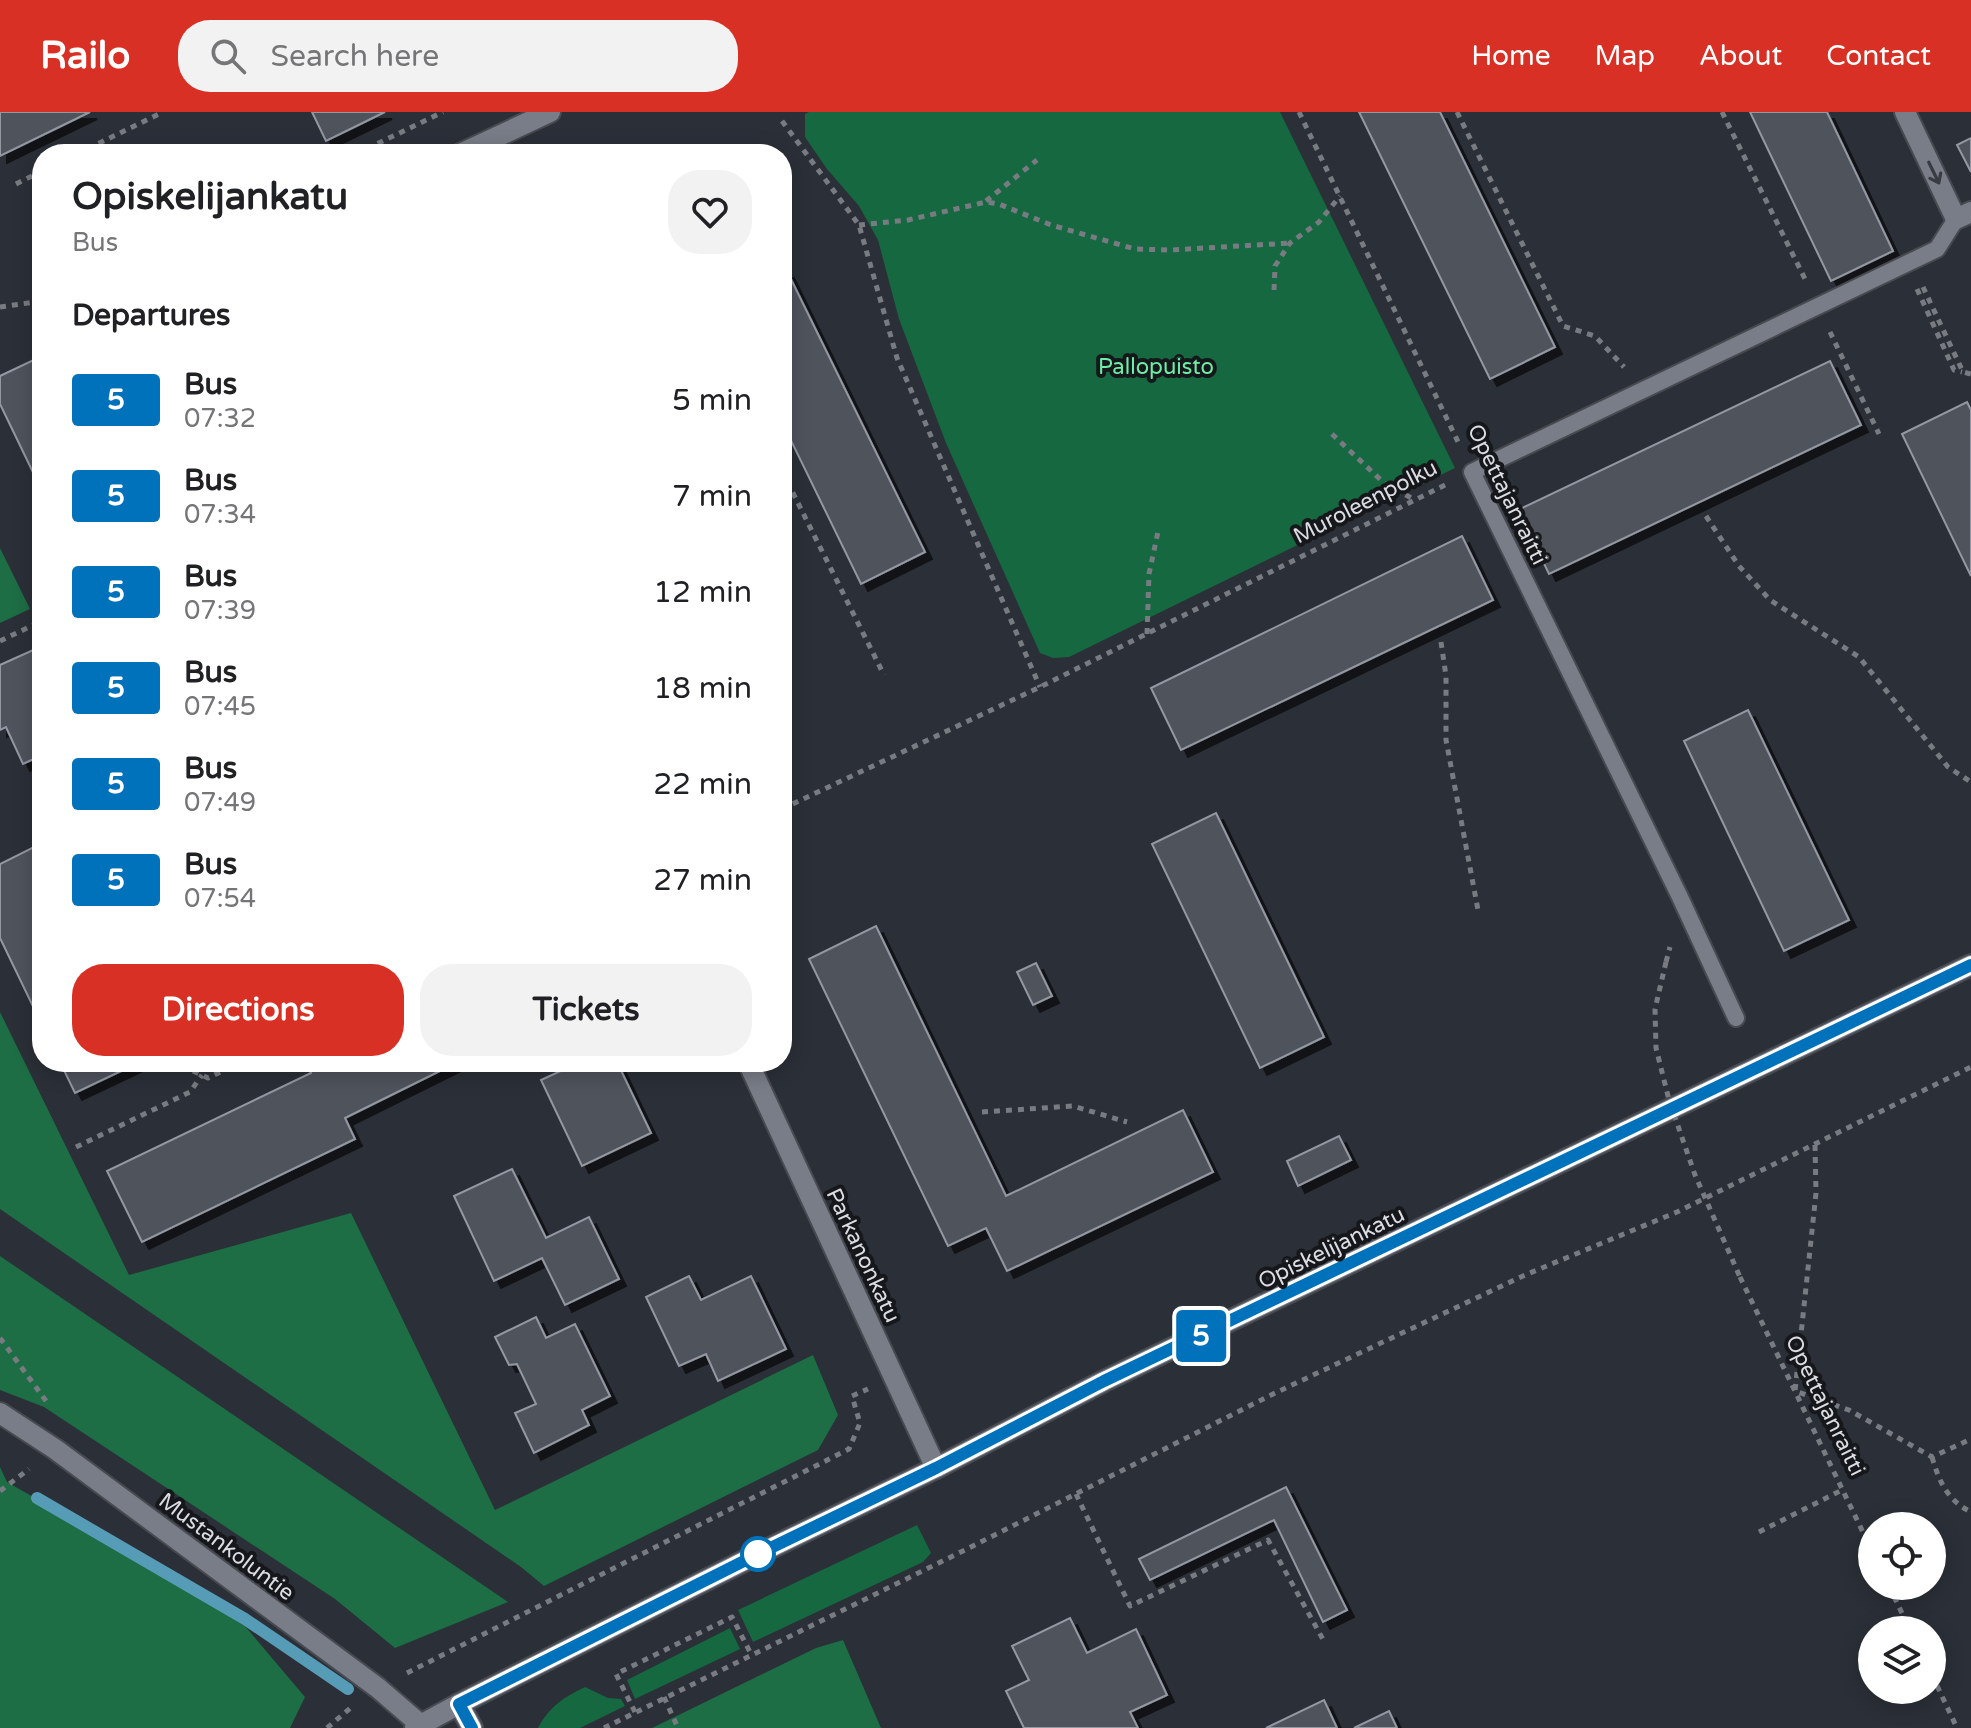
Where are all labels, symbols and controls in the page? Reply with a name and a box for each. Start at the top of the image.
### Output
search box [178,20,738,92]
text: Railo [40,33,130,79]
icon: search [206,34,250,78]
text: Search here [270,38,439,75]
text: Home [1471,39,1551,73]
text: Map [1595,39,1655,73]
text: About [1699,39,1782,73]
text: Contact [1826,39,1931,73]
one-way arrow [1927,161,1942,185]
button: heart [668,170,752,254]
text: Opiskelijankatu [72,174,348,220]
text: Bus [72,227,118,258]
text: Departures [72,297,230,334]
park label: Pallopuisto [1098,354,1214,380]
text: Bus [184,366,237,403]
text: 5 min [672,382,752,419]
text: 5 [107,383,125,417]
text: 07:32 [184,403,256,434]
street label: Opettajanraitti [1462,420,1552,569]
street label: Muroleenpolku [1289,454,1442,549]
text: Bus [184,462,237,499]
text: 7 min [672,478,752,515]
text: 5 [107,479,125,513]
text: 07:34 [184,499,256,530]
text: Bus [184,558,237,595]
text: 12 min [653,574,752,611]
text: 5 [107,575,125,609]
text: 07:39 [184,595,256,626]
text: Bus [184,654,237,691]
text: 18 min [653,670,752,707]
text: 5 [107,671,125,705]
text: 07:45 [184,691,256,722]
text: Bus [184,750,237,787]
text: 22 min [653,766,752,803]
text: 5 [107,767,125,801]
text: 07:49 [184,787,256,818]
text: Bus [184,846,237,883]
text: 27 min [653,862,752,899]
text: 5 [107,863,125,897]
text: 07:54 [184,883,256,914]
button: Directions [72,964,404,1056]
button: Tickets [420,964,752,1056]
street label: Parkanonkatu [821,1184,906,1327]
street label: Opiskelijankatu [1254,1201,1409,1295]
line badge: 5 [1175,1310,1227,1362]
text: 5 [1192,1319,1210,1353]
street label: Opettajanraitti [1780,1331,1870,1480]
street label: Mustankoluntie [154,1488,299,1606]
map controls [1858,1512,1946,1704]
button: locate [1858,1512,1946,1600]
unlabelled marker [741,1537,775,1571]
button: layers [1858,1616,1946,1704]

